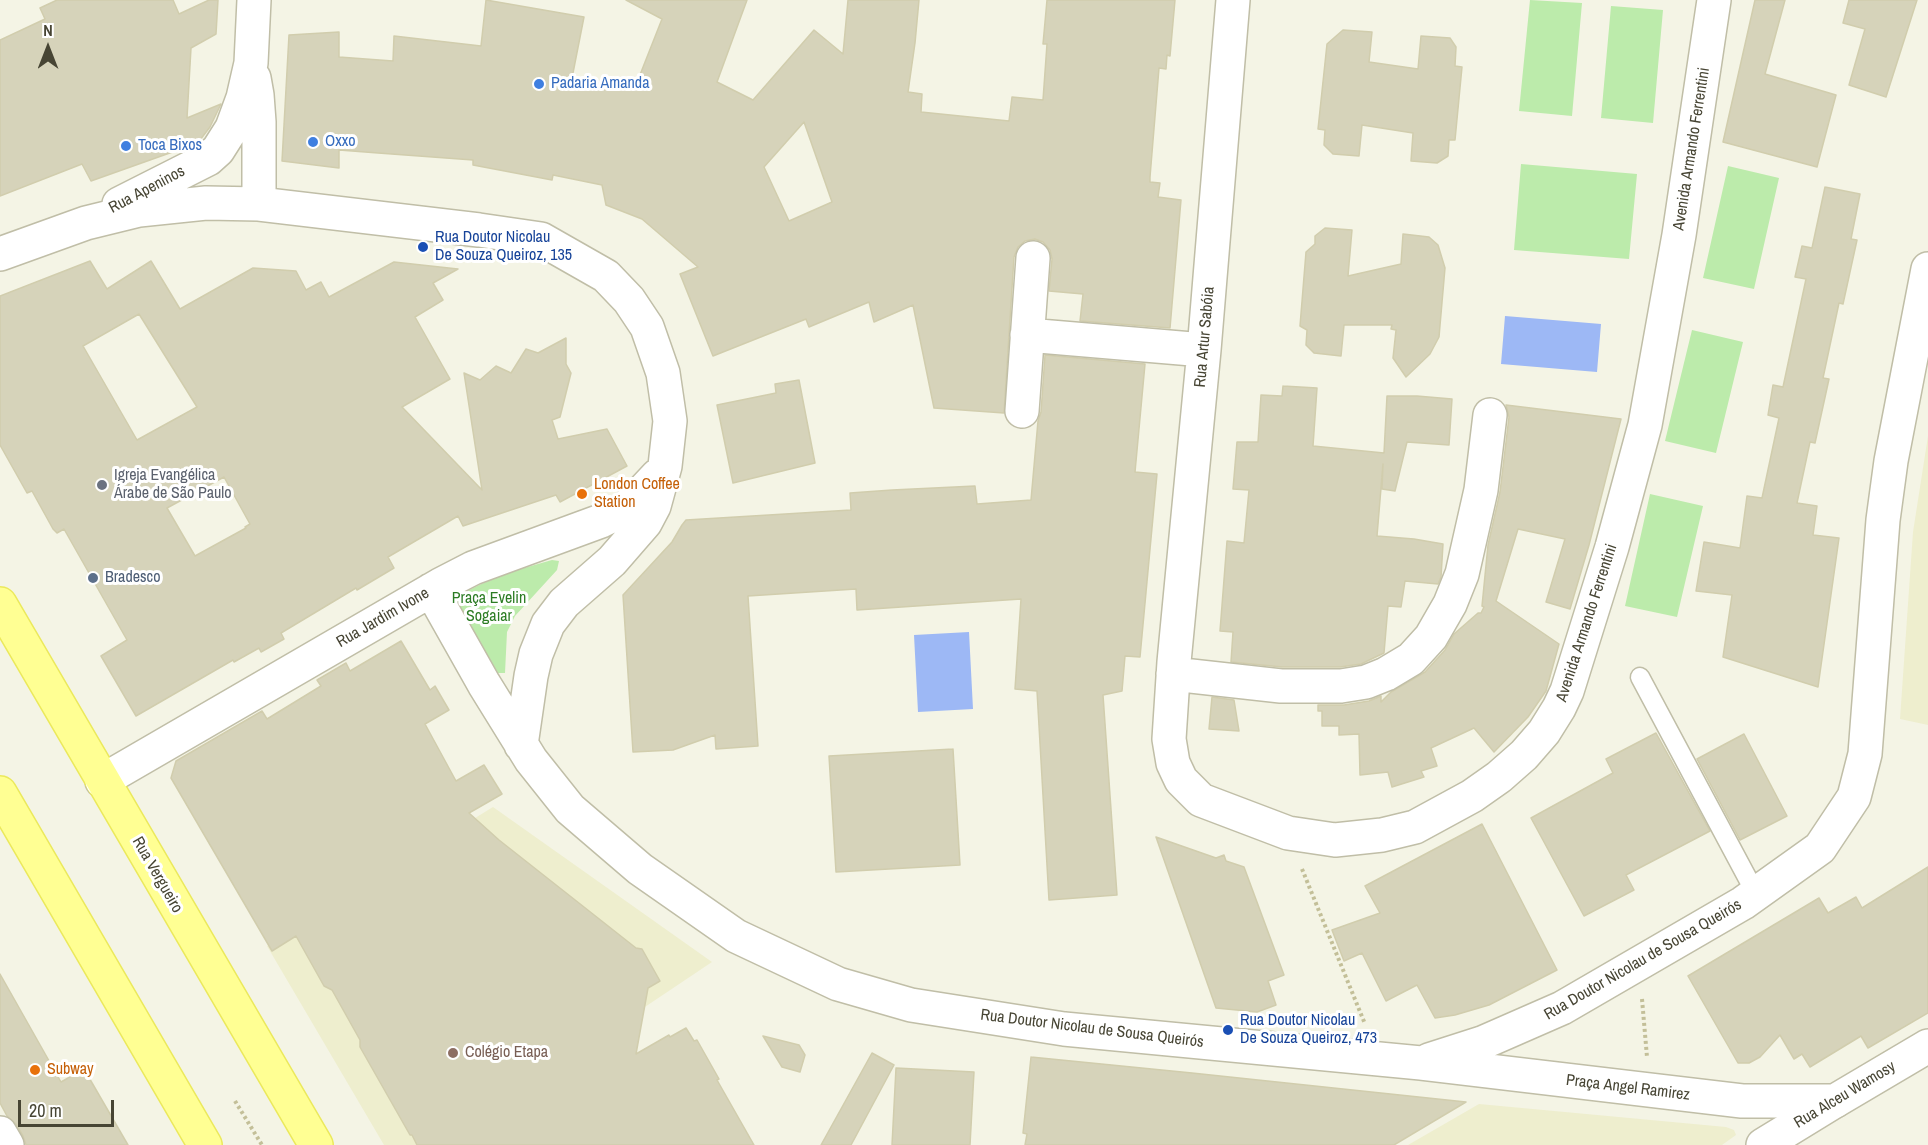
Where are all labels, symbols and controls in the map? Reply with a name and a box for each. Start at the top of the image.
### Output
north arrow [18,18,78,78]
text: N [43,19,53,41]
street label: Avenida Armando Ferrentini [1670,66,1714,232]
place label: Padaria Amanda [551,74,649,94]
marker: Padaria Amanda [532,77,546,91]
place label: Oxxo [325,132,356,152]
marker: Oxxo [306,135,320,149]
place label: Toca Bixos [138,136,202,156]
marker: Toca Bixos [119,139,133,153]
street label: Rua Apeninos [106,162,188,218]
place label: Rua Doutor Nicolau De Souza Queiroz, 135 [435,228,572,266]
marker: Rua Doutor Nicolau De Souza Queiroz, 135 [416,240,430,254]
street label: Rua Artur Sabóia [1191,286,1219,388]
place label: Igreja Evangélica Árabe de São Paulo [114,466,231,504]
place label: London Coffee Station [594,475,680,513]
marker: Igreja Evangélica Árabe de São Paulo [95,478,109,492]
marker: London Coffee Station [575,487,589,501]
street label: Avenida Armando Ferrentini [1552,542,1622,704]
place label: Bradesco [105,568,160,588]
marker: Bradesco [86,571,100,585]
street label: Rua Jardim Ivone [333,584,433,652]
park label: Praça Evelin Sogaiar [452,589,526,627]
street label: Rua Vergueiro [128,834,186,916]
street label: Rua Doutor Nicolau de Sousa Queirós [1541,896,1745,1024]
street label: Rua Doutor Nicolau de Sousa Queirós [979,1006,1205,1052]
place label: Rua Doutor Nicolau De Souza Queiroz, 473 [1240,1011,1377,1049]
marker: Rua Doutor Nicolau De Souza Queiroz, 473 [1221,1023,1235,1037]
place label: Colégio Etapa [465,1043,548,1063]
marker: Colégio Etapa [446,1046,460,1060]
street label: Rua Alceu Wamosy [1791,1057,1899,1133]
place label: Subway [47,1060,94,1080]
marker: Subway [28,1063,42,1077]
street label: Praça Angel Ramirez [1565,1071,1691,1105]
scale bar [21,1088,117,1126]
text: 20 m [29,1098,62,1123]

